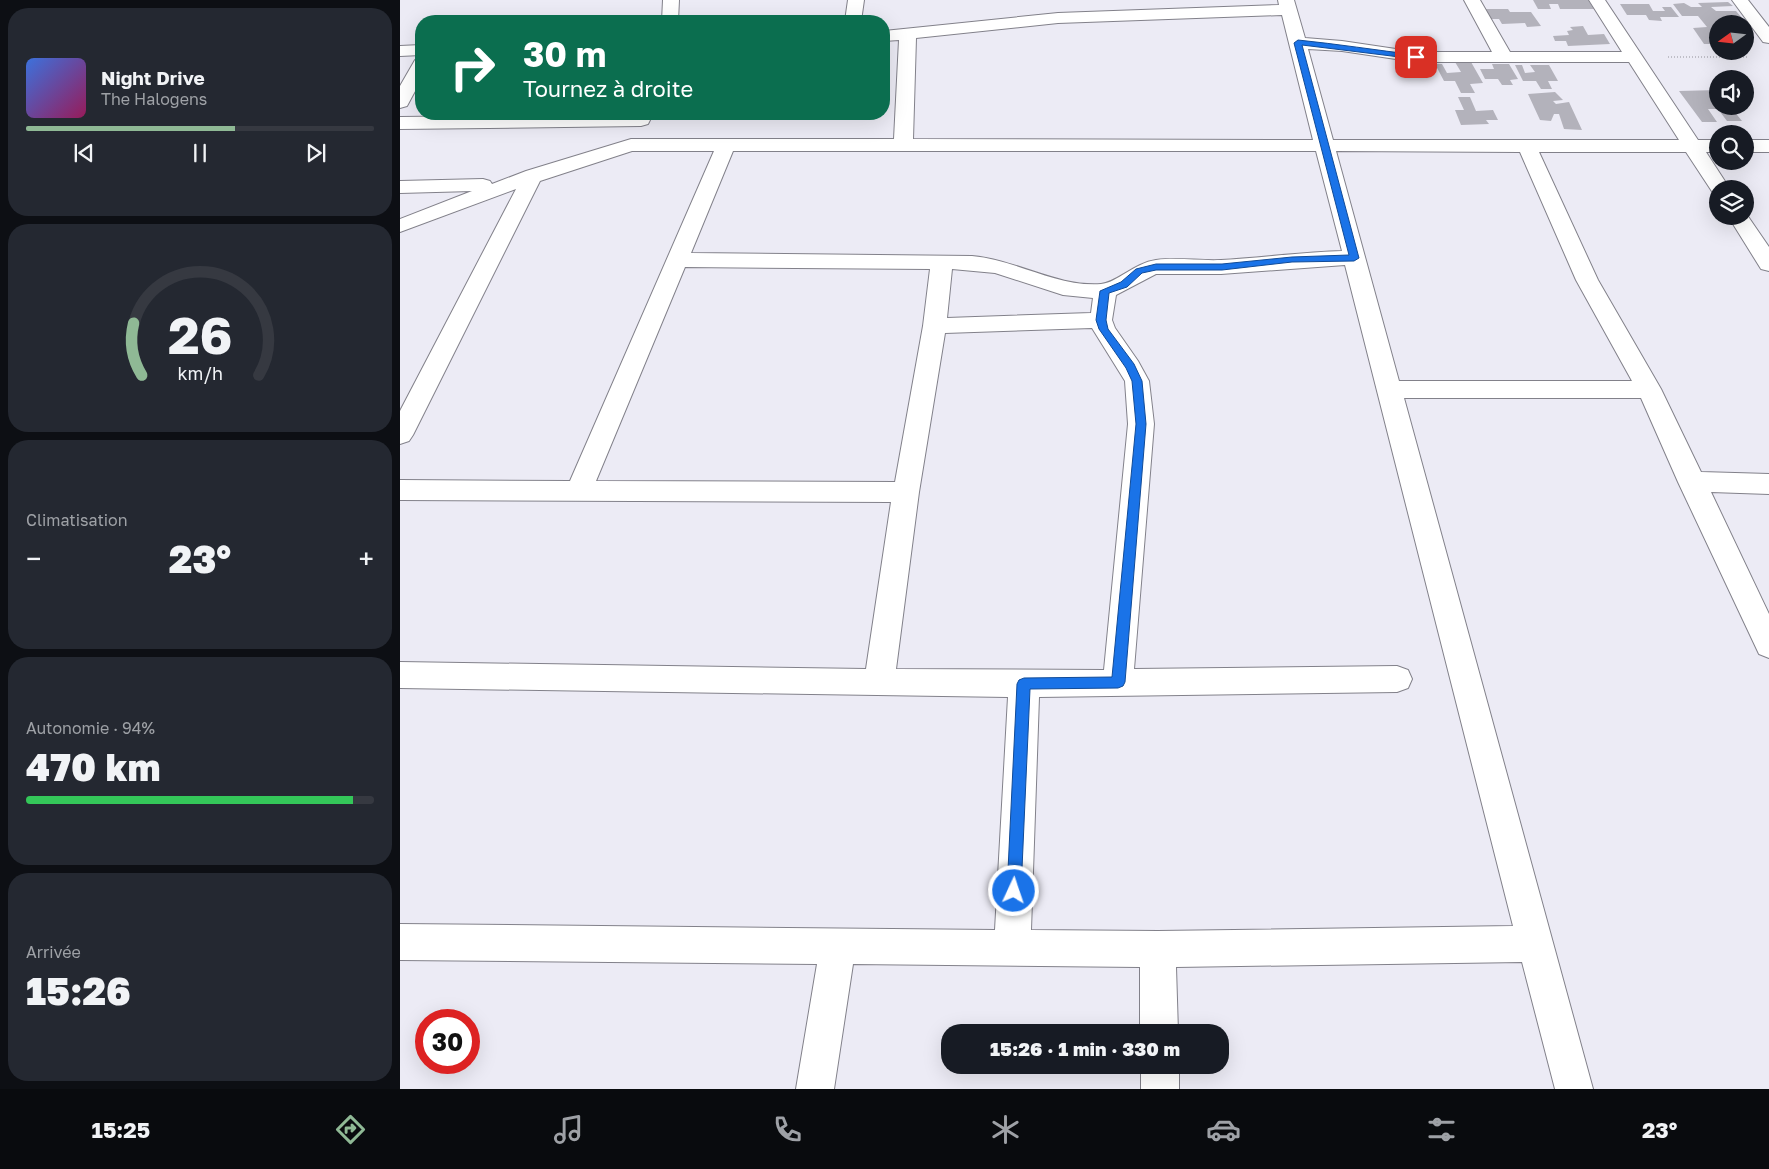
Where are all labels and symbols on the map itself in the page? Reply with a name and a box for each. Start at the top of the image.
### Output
north arrow [1709,15,1754,60]
pin [1395,36,1437,78]
position arrow [987,864,1039,916]
speed limit sign: 30 [415,1009,480,1074]

